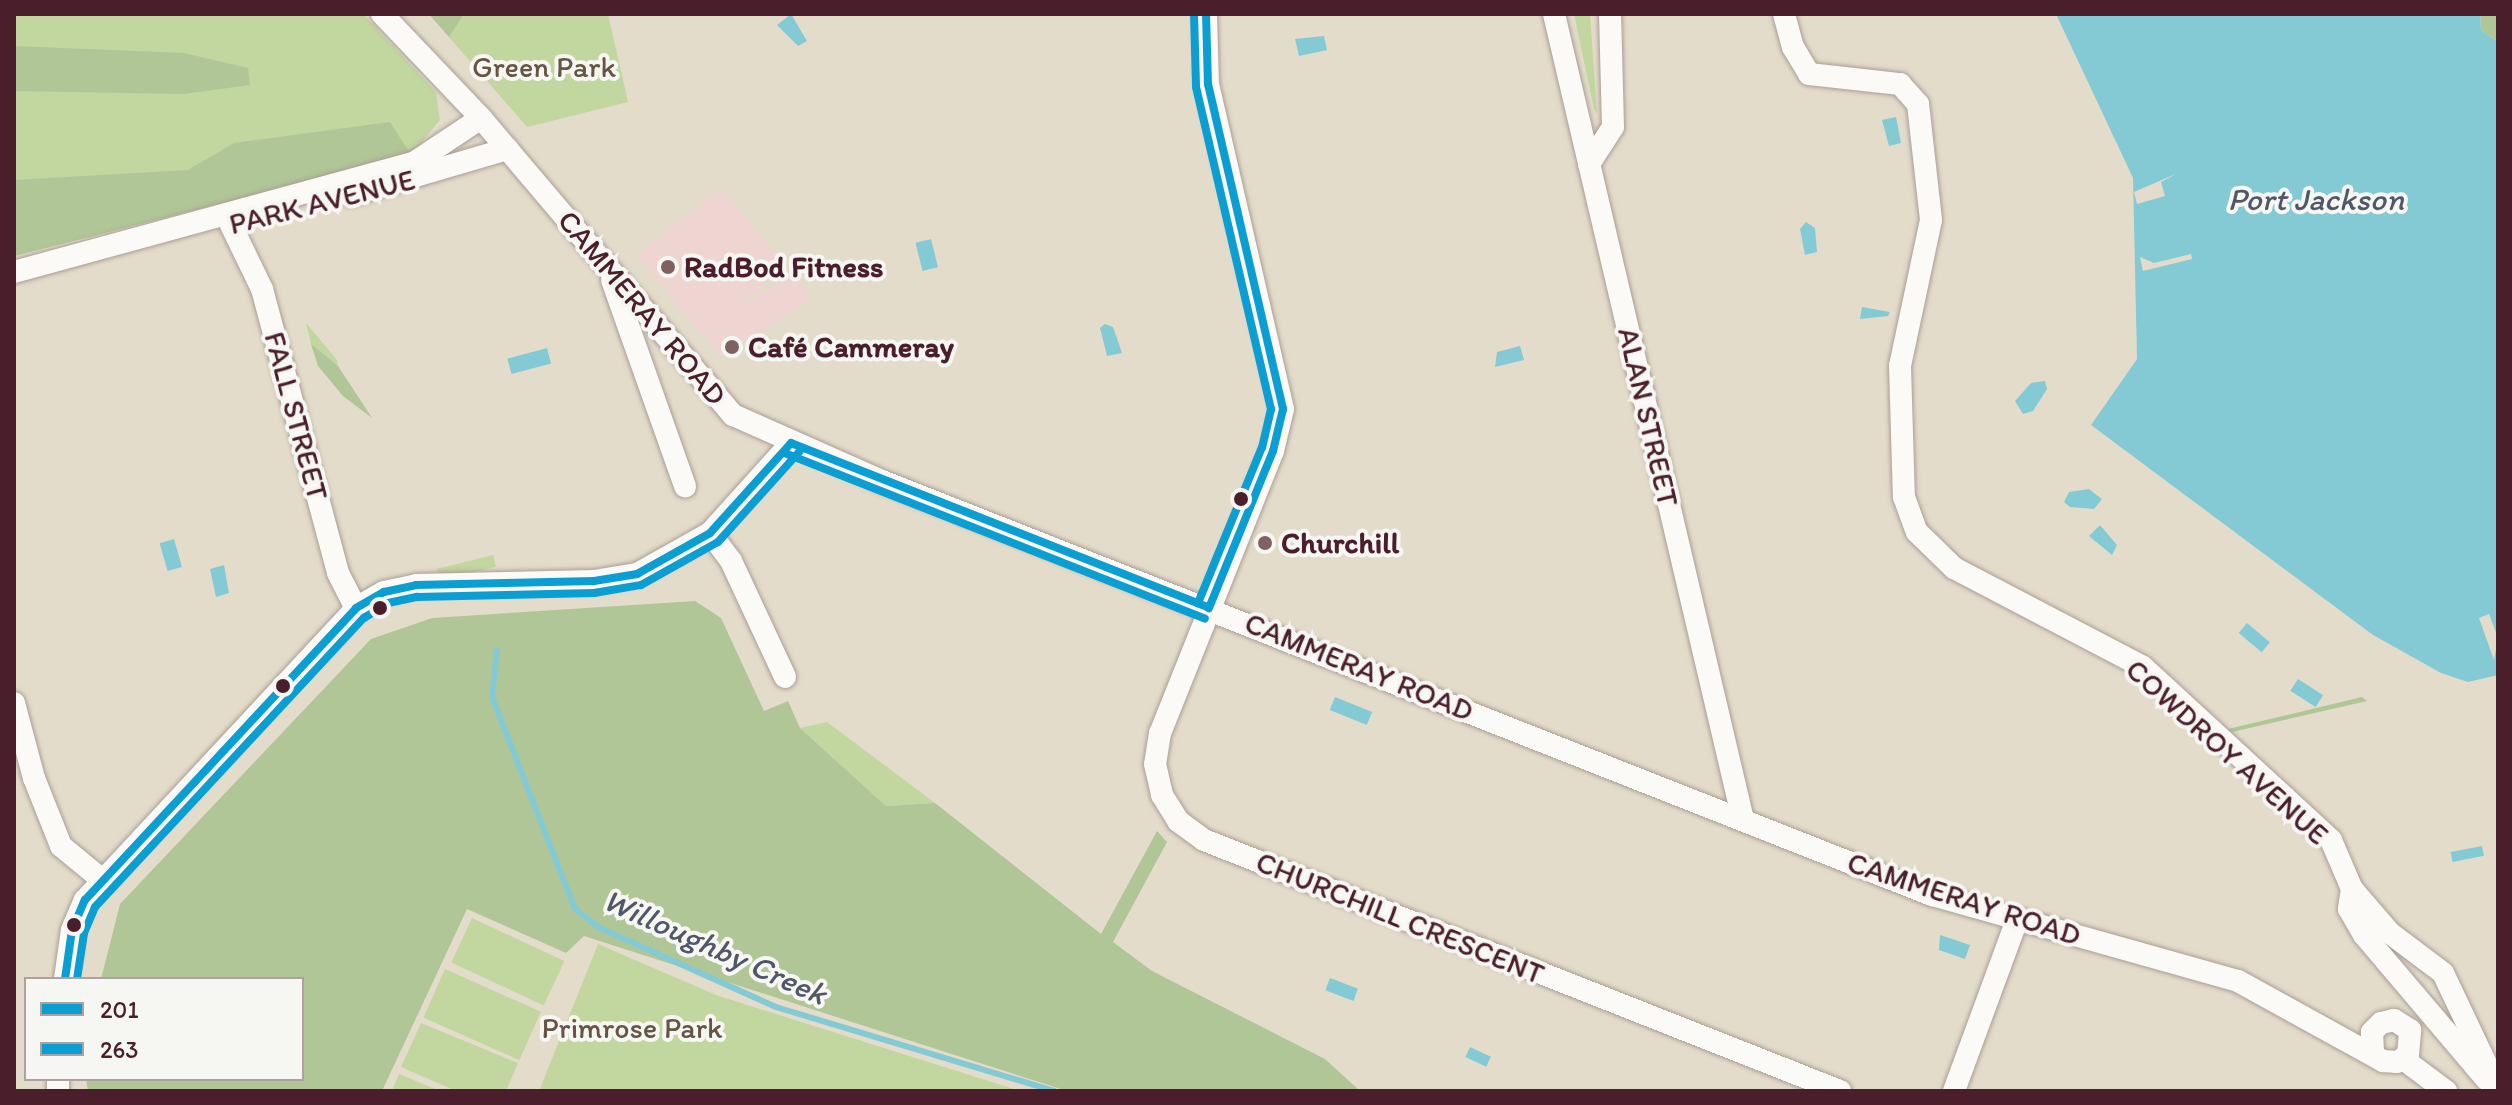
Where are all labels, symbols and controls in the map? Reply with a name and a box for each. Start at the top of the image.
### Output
park label: Green Park [473,49,615,85]
street label: PARK AVENUE [226,162,418,242]
water label: Port Jackson [2227,180,2405,218]
street label: CAMMERAY ROAD [550,204,734,412]
place label: RadBod Fitness [684,249,883,285]
marker: RadBod Fitness [659,258,677,276]
street label: ALAN STREET [1610,324,1686,510]
street label: FALL STREET [256,328,336,504]
place label: Café Cammeray [748,329,954,365]
marker: Café Cammeray [723,338,741,356]
unlabelled marker [1233,491,1249,507]
place label: Churchill [1281,525,1399,561]
marker: Churchill [1256,534,1274,552]
unlabelled marker [372,600,388,616]
street label: CAMMERAY ROAD [1240,605,1478,729]
street label: COWDROY AVENUE [2119,652,2335,852]
unlabelled marker [275,678,291,694]
street label: CHURCHILL CRESCENT [1251,844,1549,992]
street label: CAMMERAY ROAD [1843,844,2085,954]
water label: Willoughby Creek [598,881,832,1013]
unlabelled marker [66,917,82,933]
legend [24,977,304,1081]
text: 201 [100,995,139,1024]
park label: Primrose Park [541,1010,723,1046]
text: 263 [100,1035,138,1064]

